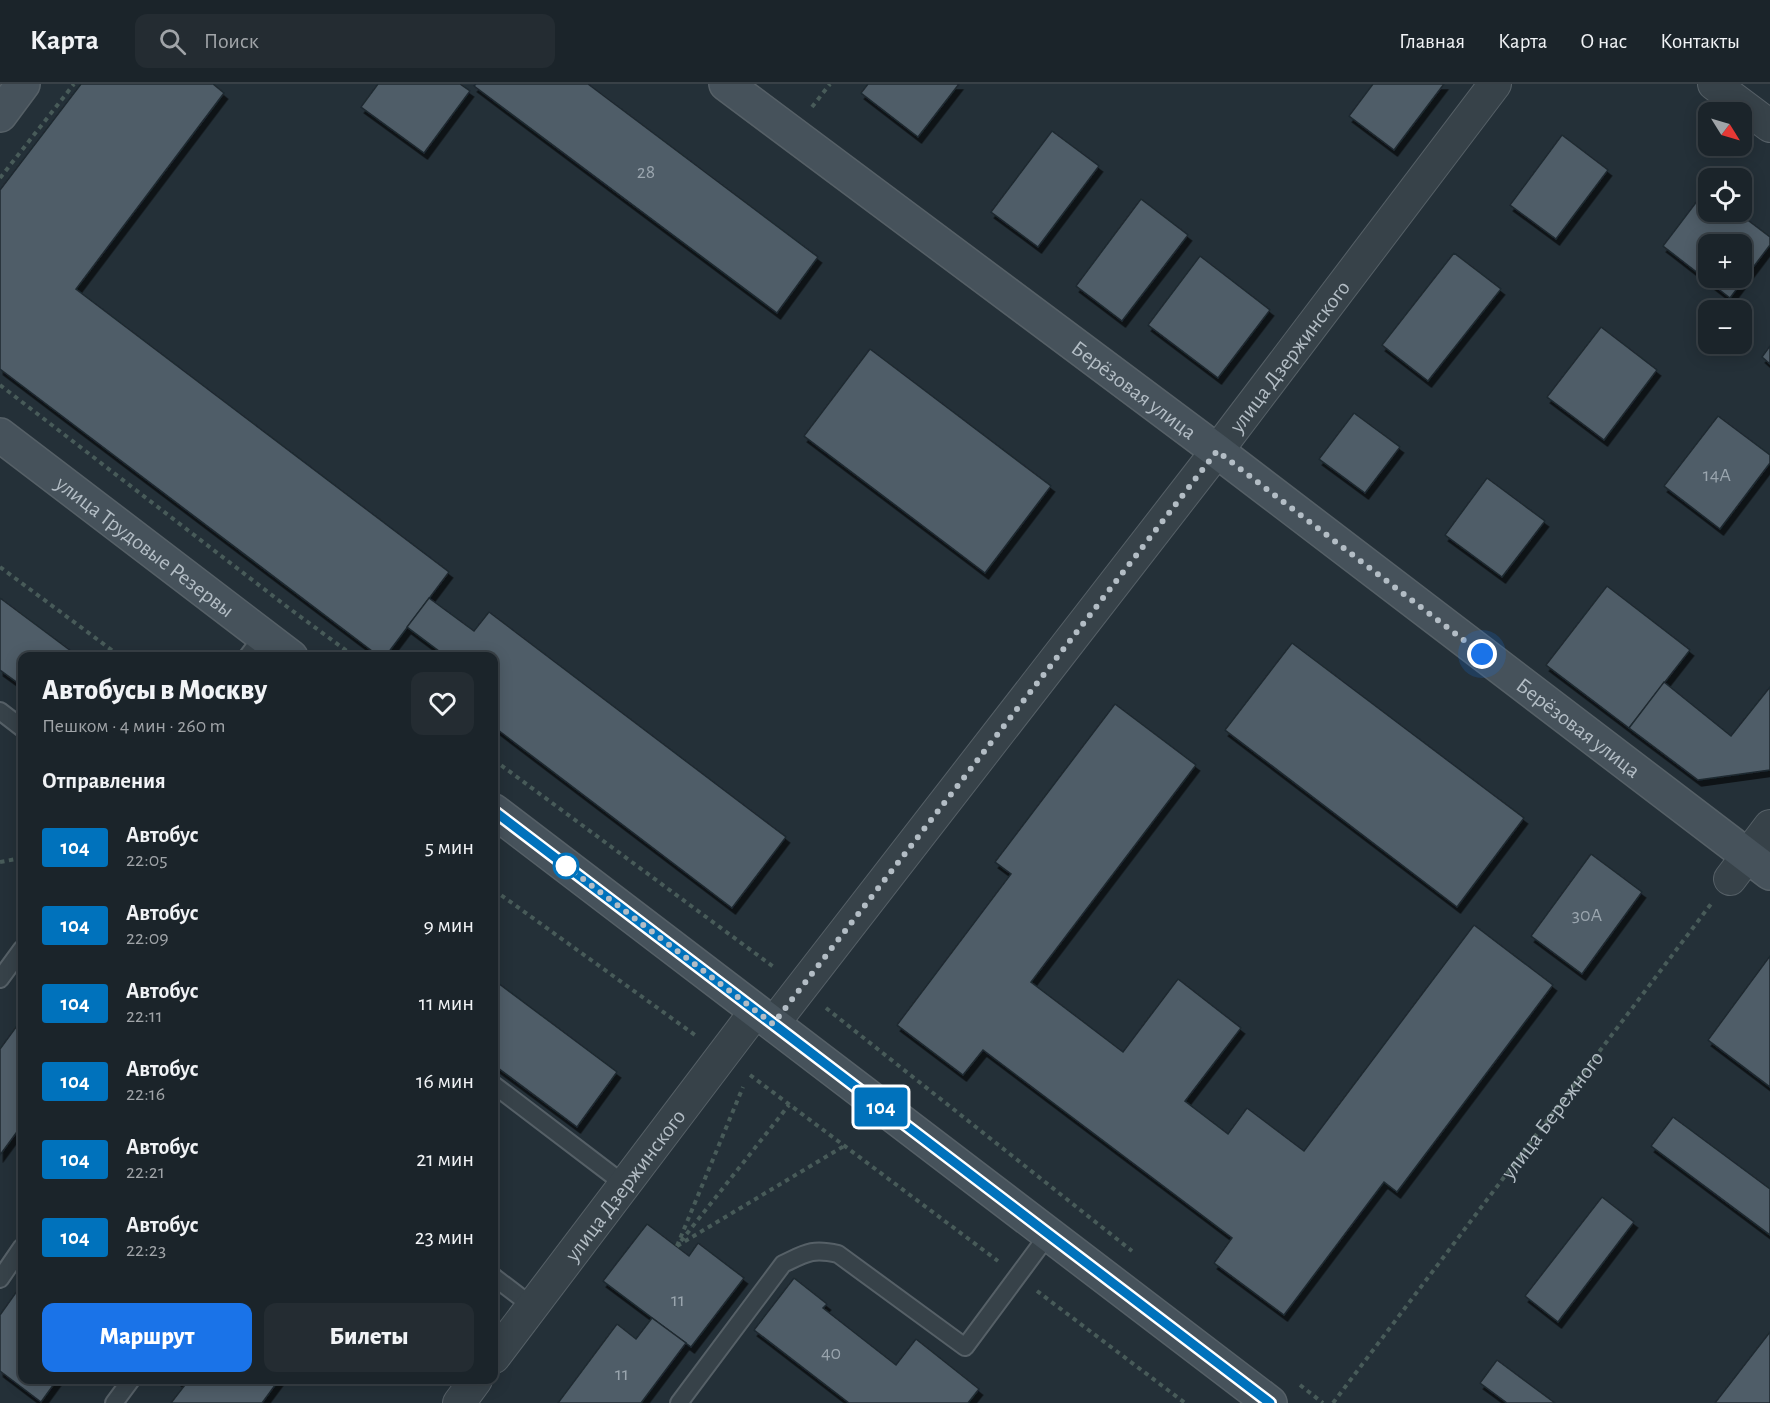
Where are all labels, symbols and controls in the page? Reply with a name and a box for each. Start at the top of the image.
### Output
search box [135,14,555,68]
icon: search [156,25,189,58]
text: Карта [30,27,99,55]
text: Поиск [204,30,259,52]
text: Главная [1399,31,1465,52]
text: Карта [1498,31,1547,52]
text: О нас [1580,31,1627,52]
text: Контакты [1660,31,1740,52]
north arrow [1698,102,1752,156]
map controls [1698,102,1752,354]
house number: 28 [637,162,655,182]
button: locate [1698,168,1752,222]
button: + [1698,234,1752,288]
street label: улица Дзержинского [1225,277,1354,438]
button: − [1698,300,1752,354]
street label: Берёзовая улица [1067,337,1200,444]
house number: 14А [1703,465,1731,485]
street label: улица Трудовые Резервы [51,471,238,622]
your location [1467,639,1497,669]
button: heart [411,672,474,735]
street label: Берёзовая улица [1512,674,1644,782]
text: Автобусы в Москву [42,677,267,705]
text: Пешком · 4 мин · 260 m [42,716,226,736]
text: Отправления [42,770,166,792]
text: Автобус [126,824,199,846]
text: 5 мин [425,836,474,858]
text: 104 [60,837,90,858]
text: 22:05 [126,850,168,870]
unlabelled marker [553,853,579,879]
text: Автобус [126,902,199,924]
house number: 30А [1572,905,1603,925]
text: 9 мин [423,914,474,936]
text: 104 [60,915,90,936]
text: 22:09 [126,928,169,948]
text: Автобус [126,980,199,1002]
text: 11 мин [419,992,474,1014]
text: 104 [60,993,90,1014]
text: 22:11 [126,1006,163,1026]
street label: улица Бережного [1496,1047,1608,1184]
text: Автобус [126,1058,199,1080]
text: 16 мин [416,1070,474,1092]
text: 104 [60,1071,90,1092]
text: 22:16 [126,1084,165,1104]
line badge: 104 [846,1088,916,1126]
text: 104 [866,1097,896,1118]
street label: улица Дзержинского [560,1105,690,1266]
text: Автобус [126,1136,199,1158]
text: 21 мин [416,1148,474,1170]
text: 104 [60,1149,90,1170]
text: 22:21 [126,1162,165,1182]
text: Автобус [126,1214,199,1236]
text: 23 мин [415,1226,474,1248]
text: 104 [60,1227,90,1248]
text: 22:23 [126,1240,166,1260]
house number: 11 [671,1290,685,1310]
button: Маршрут [42,1303,252,1372]
button: Билеты [264,1303,474,1372]
house number: 40 [821,1343,841,1363]
house number: 11 [615,1364,629,1384]

